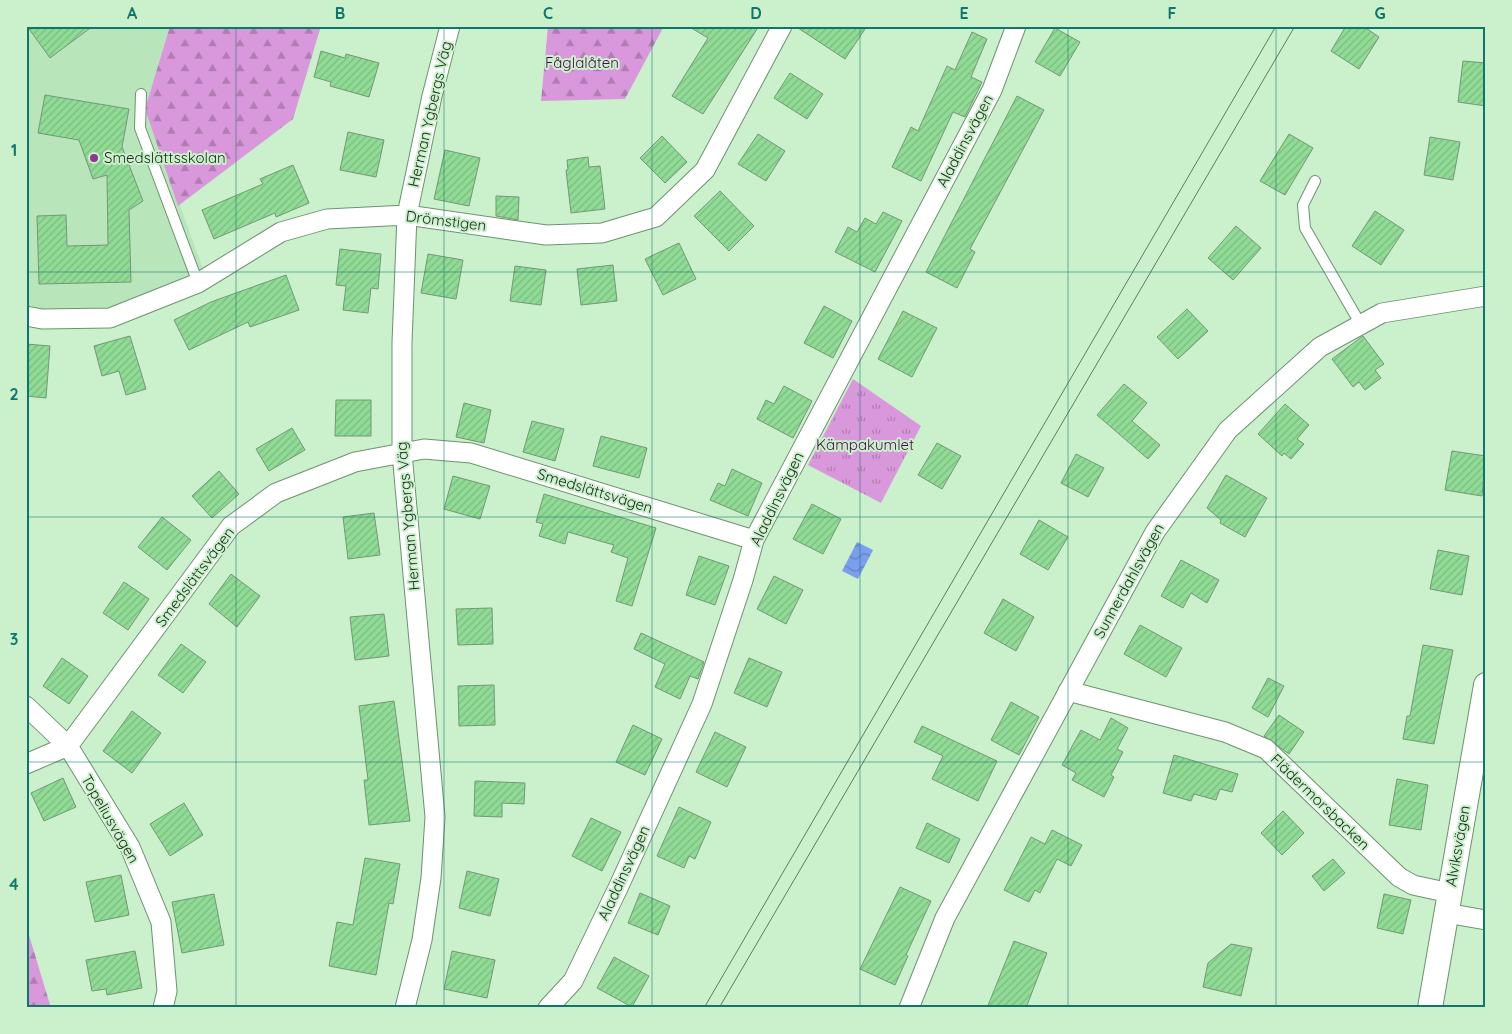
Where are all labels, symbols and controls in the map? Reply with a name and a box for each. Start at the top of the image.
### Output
text: A [127,3,138,23]
text: B [335,3,345,23]
text: C [543,3,553,23]
text: D [750,3,762,23]
text: E [959,3,969,23]
text: F [1168,3,1177,23]
text: G [1374,3,1386,23]
street label: Herman Ygbergs Väg [403,39,456,189]
park label: Fåglalåten [545,53,619,72]
street label: Aladdinsvägen [932,91,997,190]
text: 1 [11,140,17,160]
place label: Smedslättsskolan [104,148,226,167]
marker: Smedslättsskolan [88,152,100,164]
street label: Drömstigen [405,206,487,235]
text: 2 [9,384,19,404]
park label: Kämpakumlet [816,435,914,454]
street label: Herman Ygbergs Väg [392,441,423,591]
street label: Aladdinsvägen [746,449,808,549]
street label: Smedslättsvägen [535,464,655,517]
street label: Sunnerdahlsvägen [1089,520,1168,642]
street label: Smedslättsvägen [151,523,238,630]
text: 3 [10,629,18,649]
street label: Flädermorsbacken [1267,749,1374,854]
street label: Topeliusvägen [77,771,143,867]
street label: Alviksvägen [1441,804,1474,888]
street label: Aladdinsvägen [593,822,654,923]
text: 4 [9,874,19,894]

